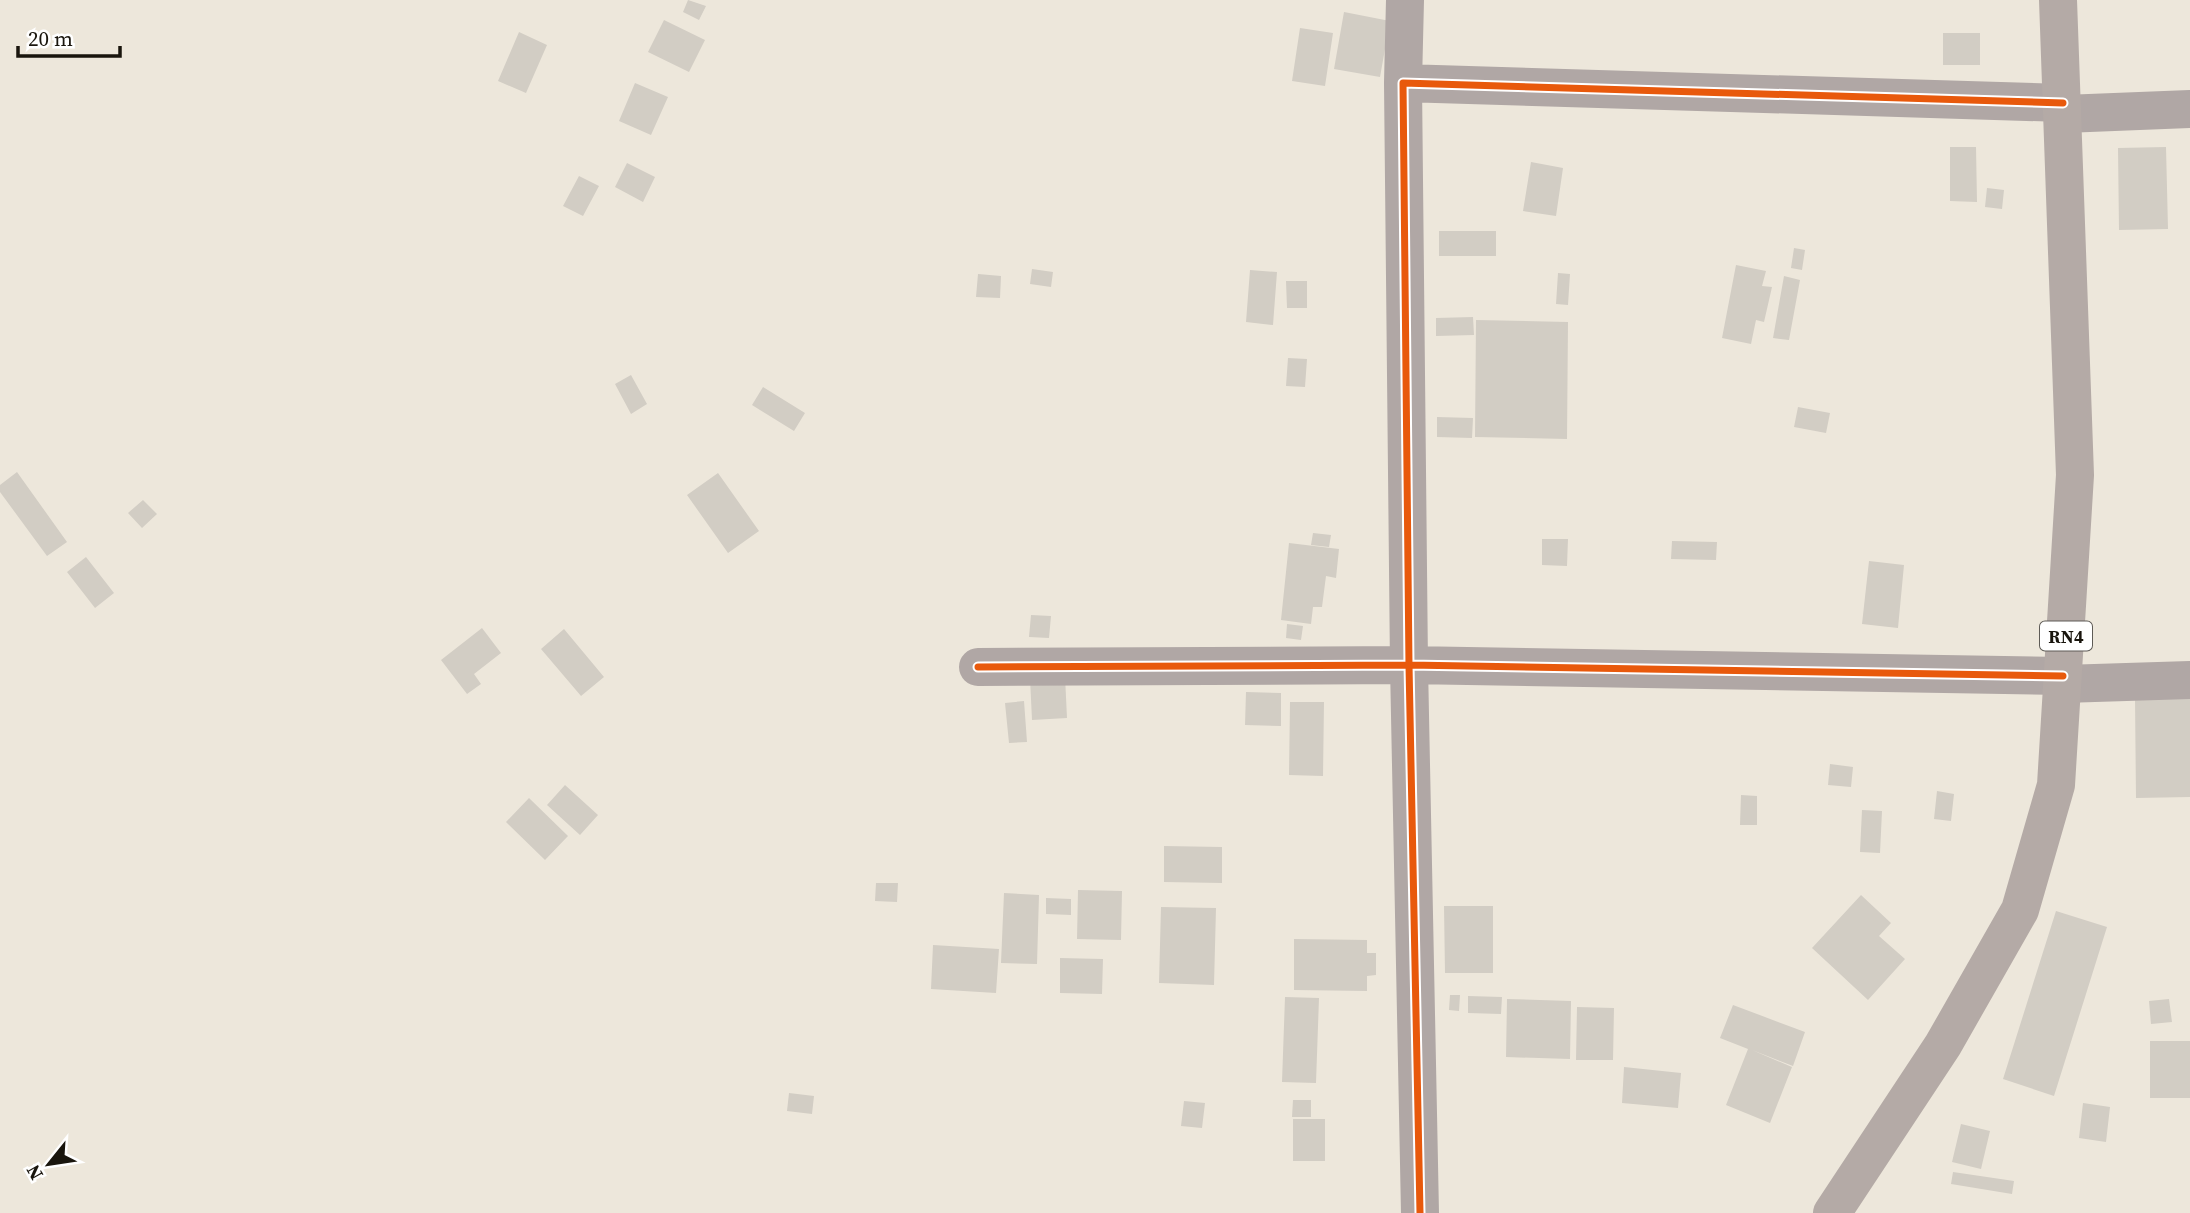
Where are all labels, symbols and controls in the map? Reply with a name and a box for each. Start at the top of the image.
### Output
scale bar [18,14,119,58]
text: 20 m [28,24,73,53]
road number: RN4 [2040,622,2092,650]
north arrow [14,1129,84,1199]
text: N [19,1160,49,1185]

